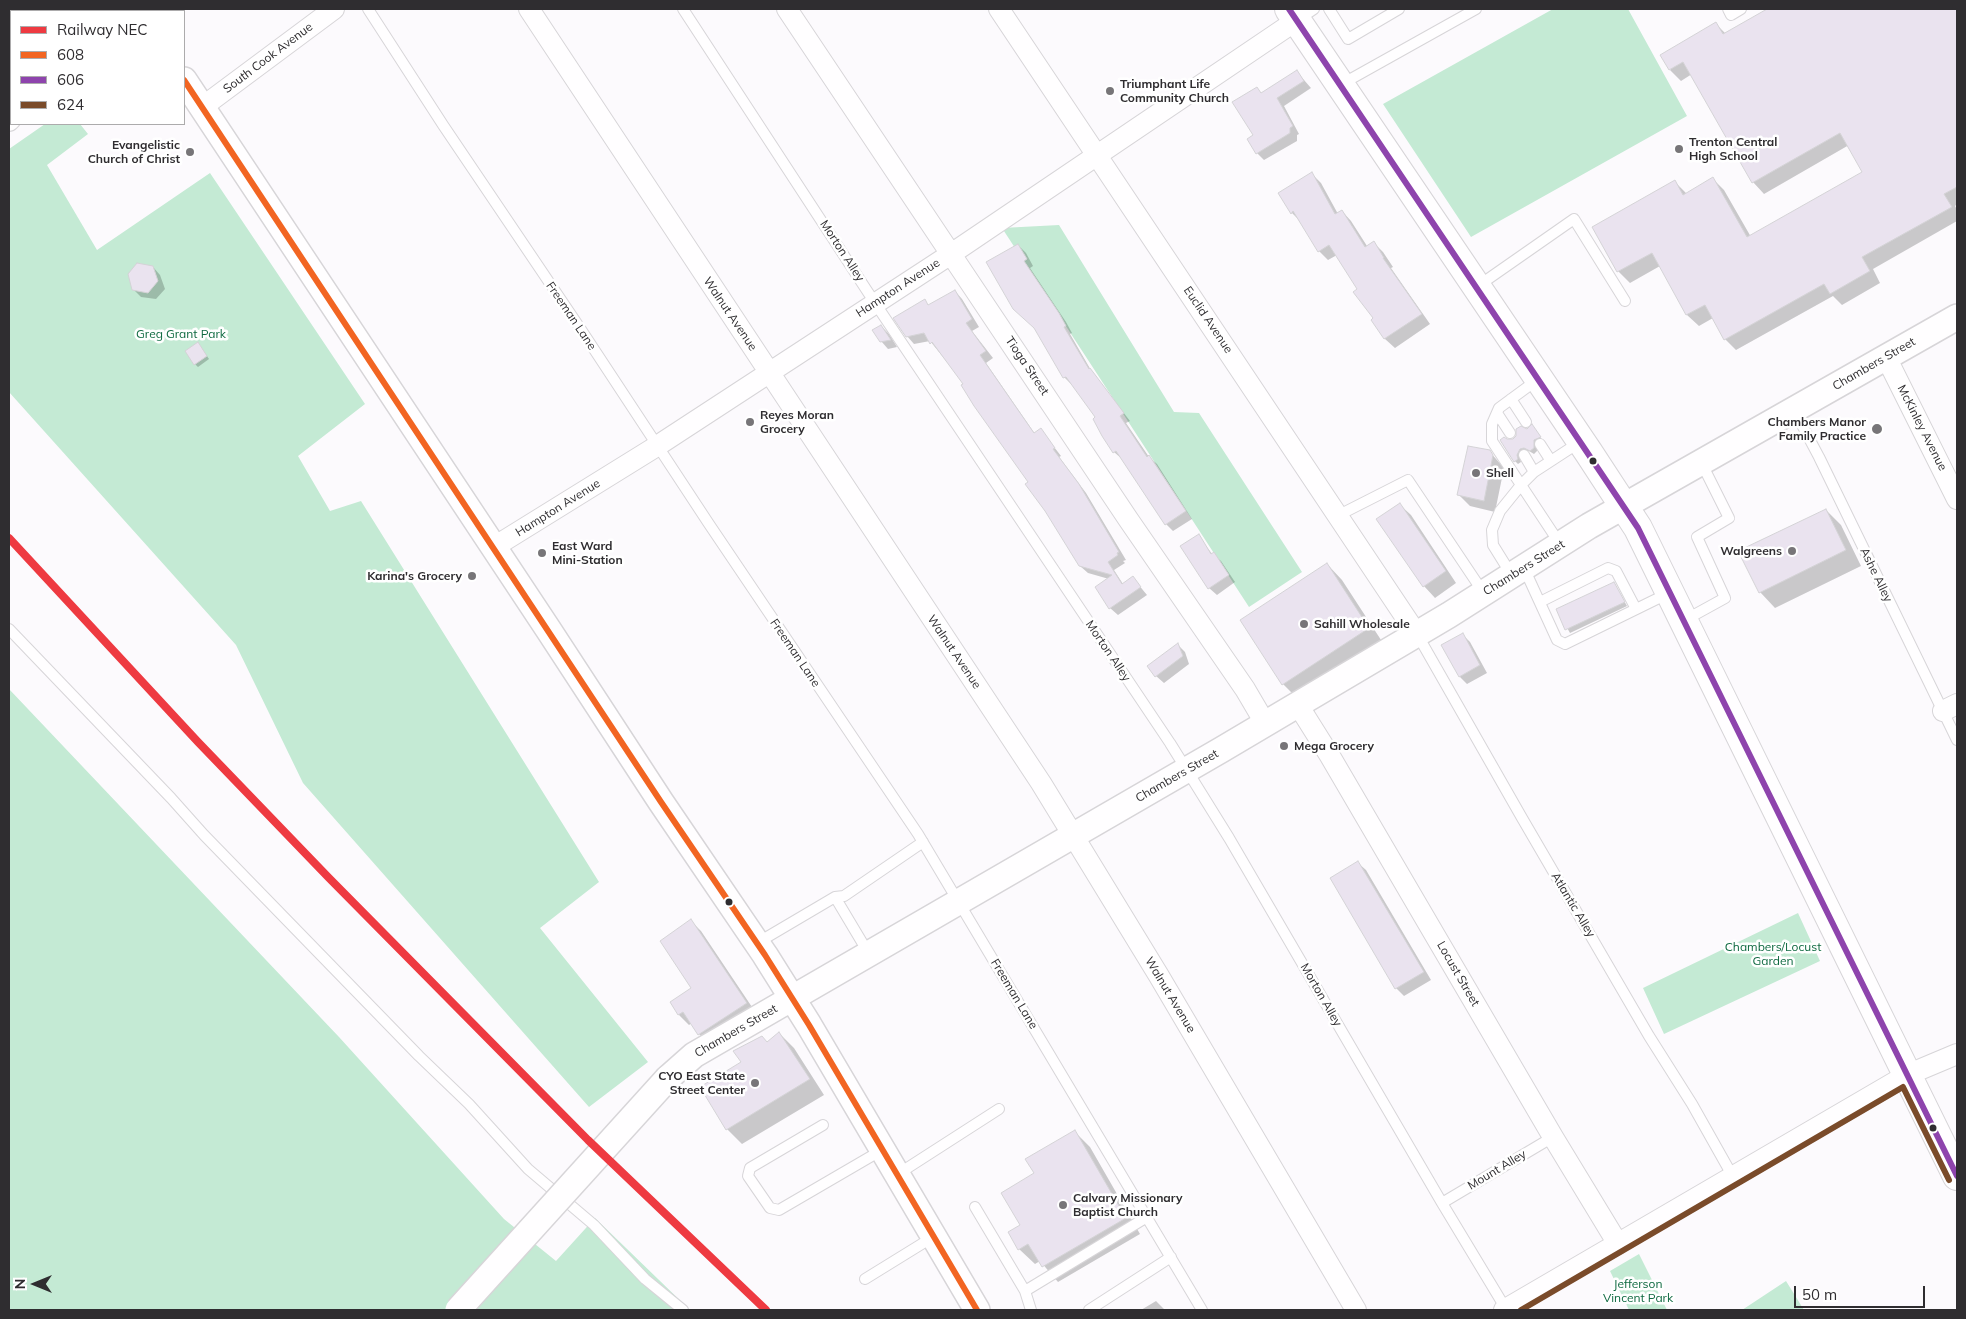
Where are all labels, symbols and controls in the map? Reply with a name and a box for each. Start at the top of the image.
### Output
legend [10,10,185,125]
text: Railway NEC [57,20,147,39]
street label: South Cook Avenue [220,20,316,96]
text: 608 [57,45,84,64]
text: 606 [57,70,84,89]
place label: Triumphant Life Community Church [1120,77,1229,105]
marker: Triumphant Life Community Church [1104,85,1116,97]
text: 624 [57,95,84,114]
place label: Trenton Central High School [1689,135,1777,163]
place label: Evangelistic Church of Christ [88,138,180,166]
marker: Trenton Central High School [1673,143,1685,155]
marker: Evangelistic Church of Christ [184,146,196,158]
street label: Morton Alley [817,218,867,284]
street label: Hampton Avenue [853,256,943,320]
street label: Walnut Avenue [700,274,760,354]
street label: Freeman Lane [543,279,599,353]
street label: Euclid Avenue [1180,284,1236,356]
park label: Greg Grant Park [136,327,226,341]
street label: Tioga Street [1002,334,1052,398]
street label: Chambers Street [1830,334,1918,394]
street label: McKinley Avenue [1894,383,1950,473]
place label: Reyes Moran Grocery [760,408,834,436]
place label: Chambers Manor Family Practice [1767,415,1866,443]
marker: Reyes Moran Grocery [744,416,756,428]
marker: Chambers Manor Family Practice [1870,422,1884,436]
unlabelled marker [1588,456,1598,466]
place label: Shell [1486,466,1514,480]
marker: Shell [1470,467,1482,479]
street label: Hampton Avenue [513,476,603,540]
street label: Chambers Street [1481,537,1567,599]
place label: East Ward Mini-Station [552,539,623,567]
place label: Walgreens [1720,544,1782,558]
marker: Walgreens [1786,545,1798,557]
street label: Ashe Alley [1857,545,1895,605]
marker: East Ward Mini-Station [536,547,548,559]
place label: Karina's Grocery [367,569,462,583]
marker: Karina's Grocery [466,570,478,582]
street label: Walnut Avenue [924,612,984,692]
street label: Freeman Lane [767,616,823,690]
place label: Sahill Wholesale [1314,617,1410,631]
street label: Morton Alley [1082,618,1134,684]
marker: Sahill Wholesale [1298,618,1310,630]
place label: Mega Grocery [1294,739,1374,753]
marker: Mega Grocery [1278,740,1290,752]
street label: Chambers Street [1133,746,1221,806]
street label: Atlantic Alley [1548,870,1598,940]
unlabelled marker [724,897,734,907]
street label: Locust Street [1434,939,1482,1009]
park label: Chambers/Locust Garden [1725,940,1821,968]
street label: Walnut Avenue [1142,955,1198,1035]
street label: Freeman Lane [987,956,1041,1032]
street label: Morton Alley [1297,961,1345,1029]
street label: Chambers Street [692,1001,780,1061]
place label: CYO East State Street Center [658,1069,745,1097]
marker: CYO East State Street Center [749,1077,761,1089]
unlabelled marker [1928,1123,1938,1133]
street label: Mount Alley [1465,1147,1529,1193]
place label: Calvary Missionary Baptist Church [1073,1191,1182,1219]
marker: Calvary Missionary Baptist Church [1057,1199,1069,1211]
north arrow [10,1259,60,1309]
scale bar [1796,1276,1927,1308]
park label: Jefferson Vincent Park [1603,1277,1673,1305]
text: N [11,1279,29,1289]
text: 50 m [1802,1285,1837,1304]

